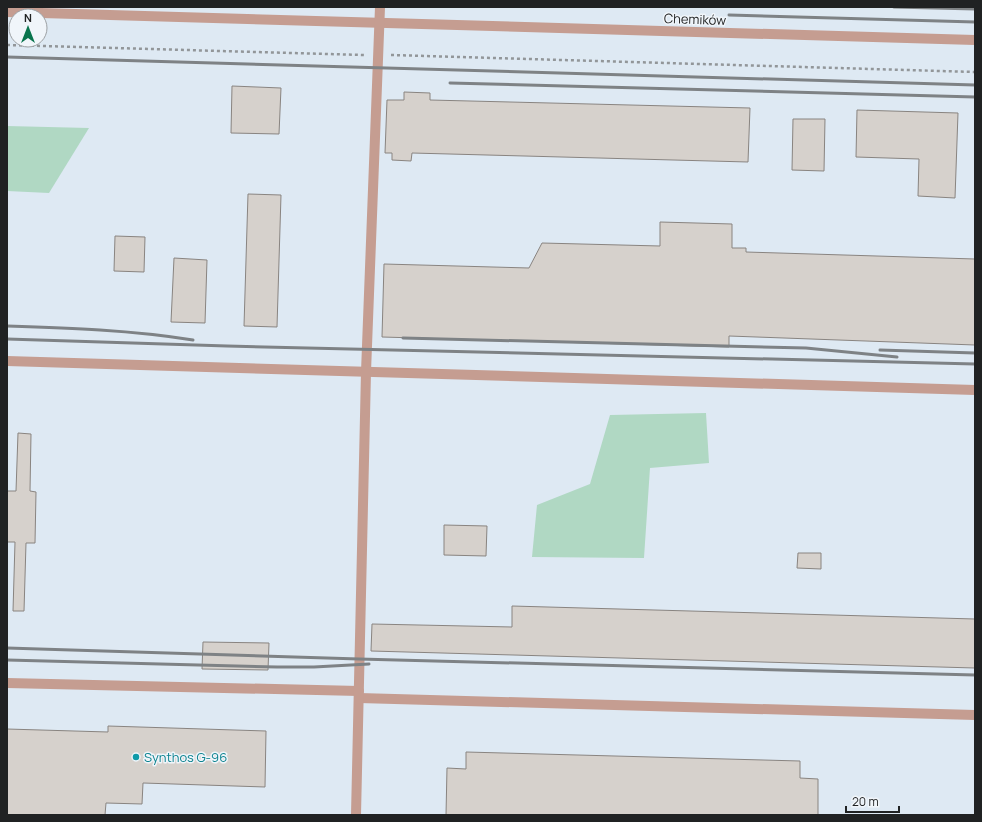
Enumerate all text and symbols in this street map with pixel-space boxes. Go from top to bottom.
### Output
north arrow [8,8,48,48]
street label: Chemików [664,9,726,29]
text: N [24,10,32,25]
place label: Synthos G-96 [144,748,227,766]
marker: Synthos G-96 [131,752,141,762]
scale bar [846,788,899,814]
text: 20 m [852,793,879,810]

